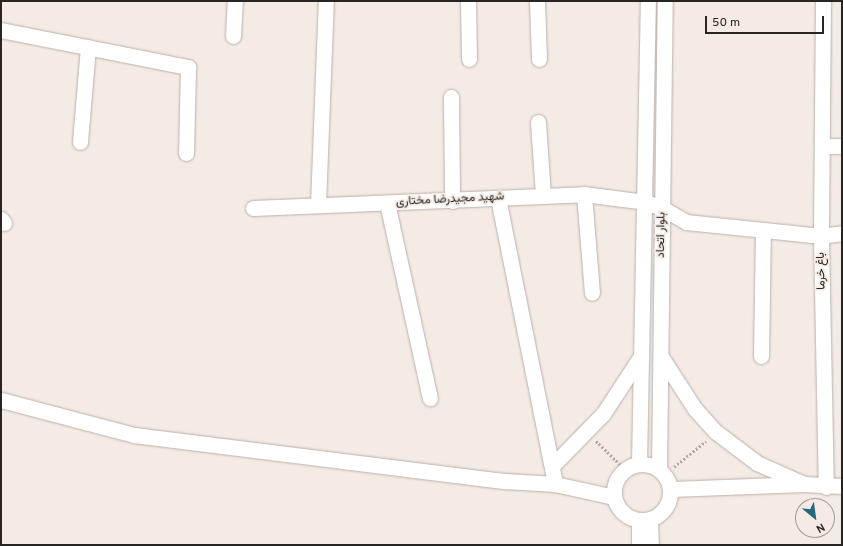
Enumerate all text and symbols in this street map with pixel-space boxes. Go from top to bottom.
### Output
scale bar [707,8,826,34]
text: 50 m [712,15,740,31]
street label: شهید مجیدرضا مختاری [396,190,504,210]
street label: بلوار اتحاد [654,212,670,258]
street label: باغ خرما [814,252,830,290]
north arrow [795,498,835,538]
text: N [813,520,827,536]

